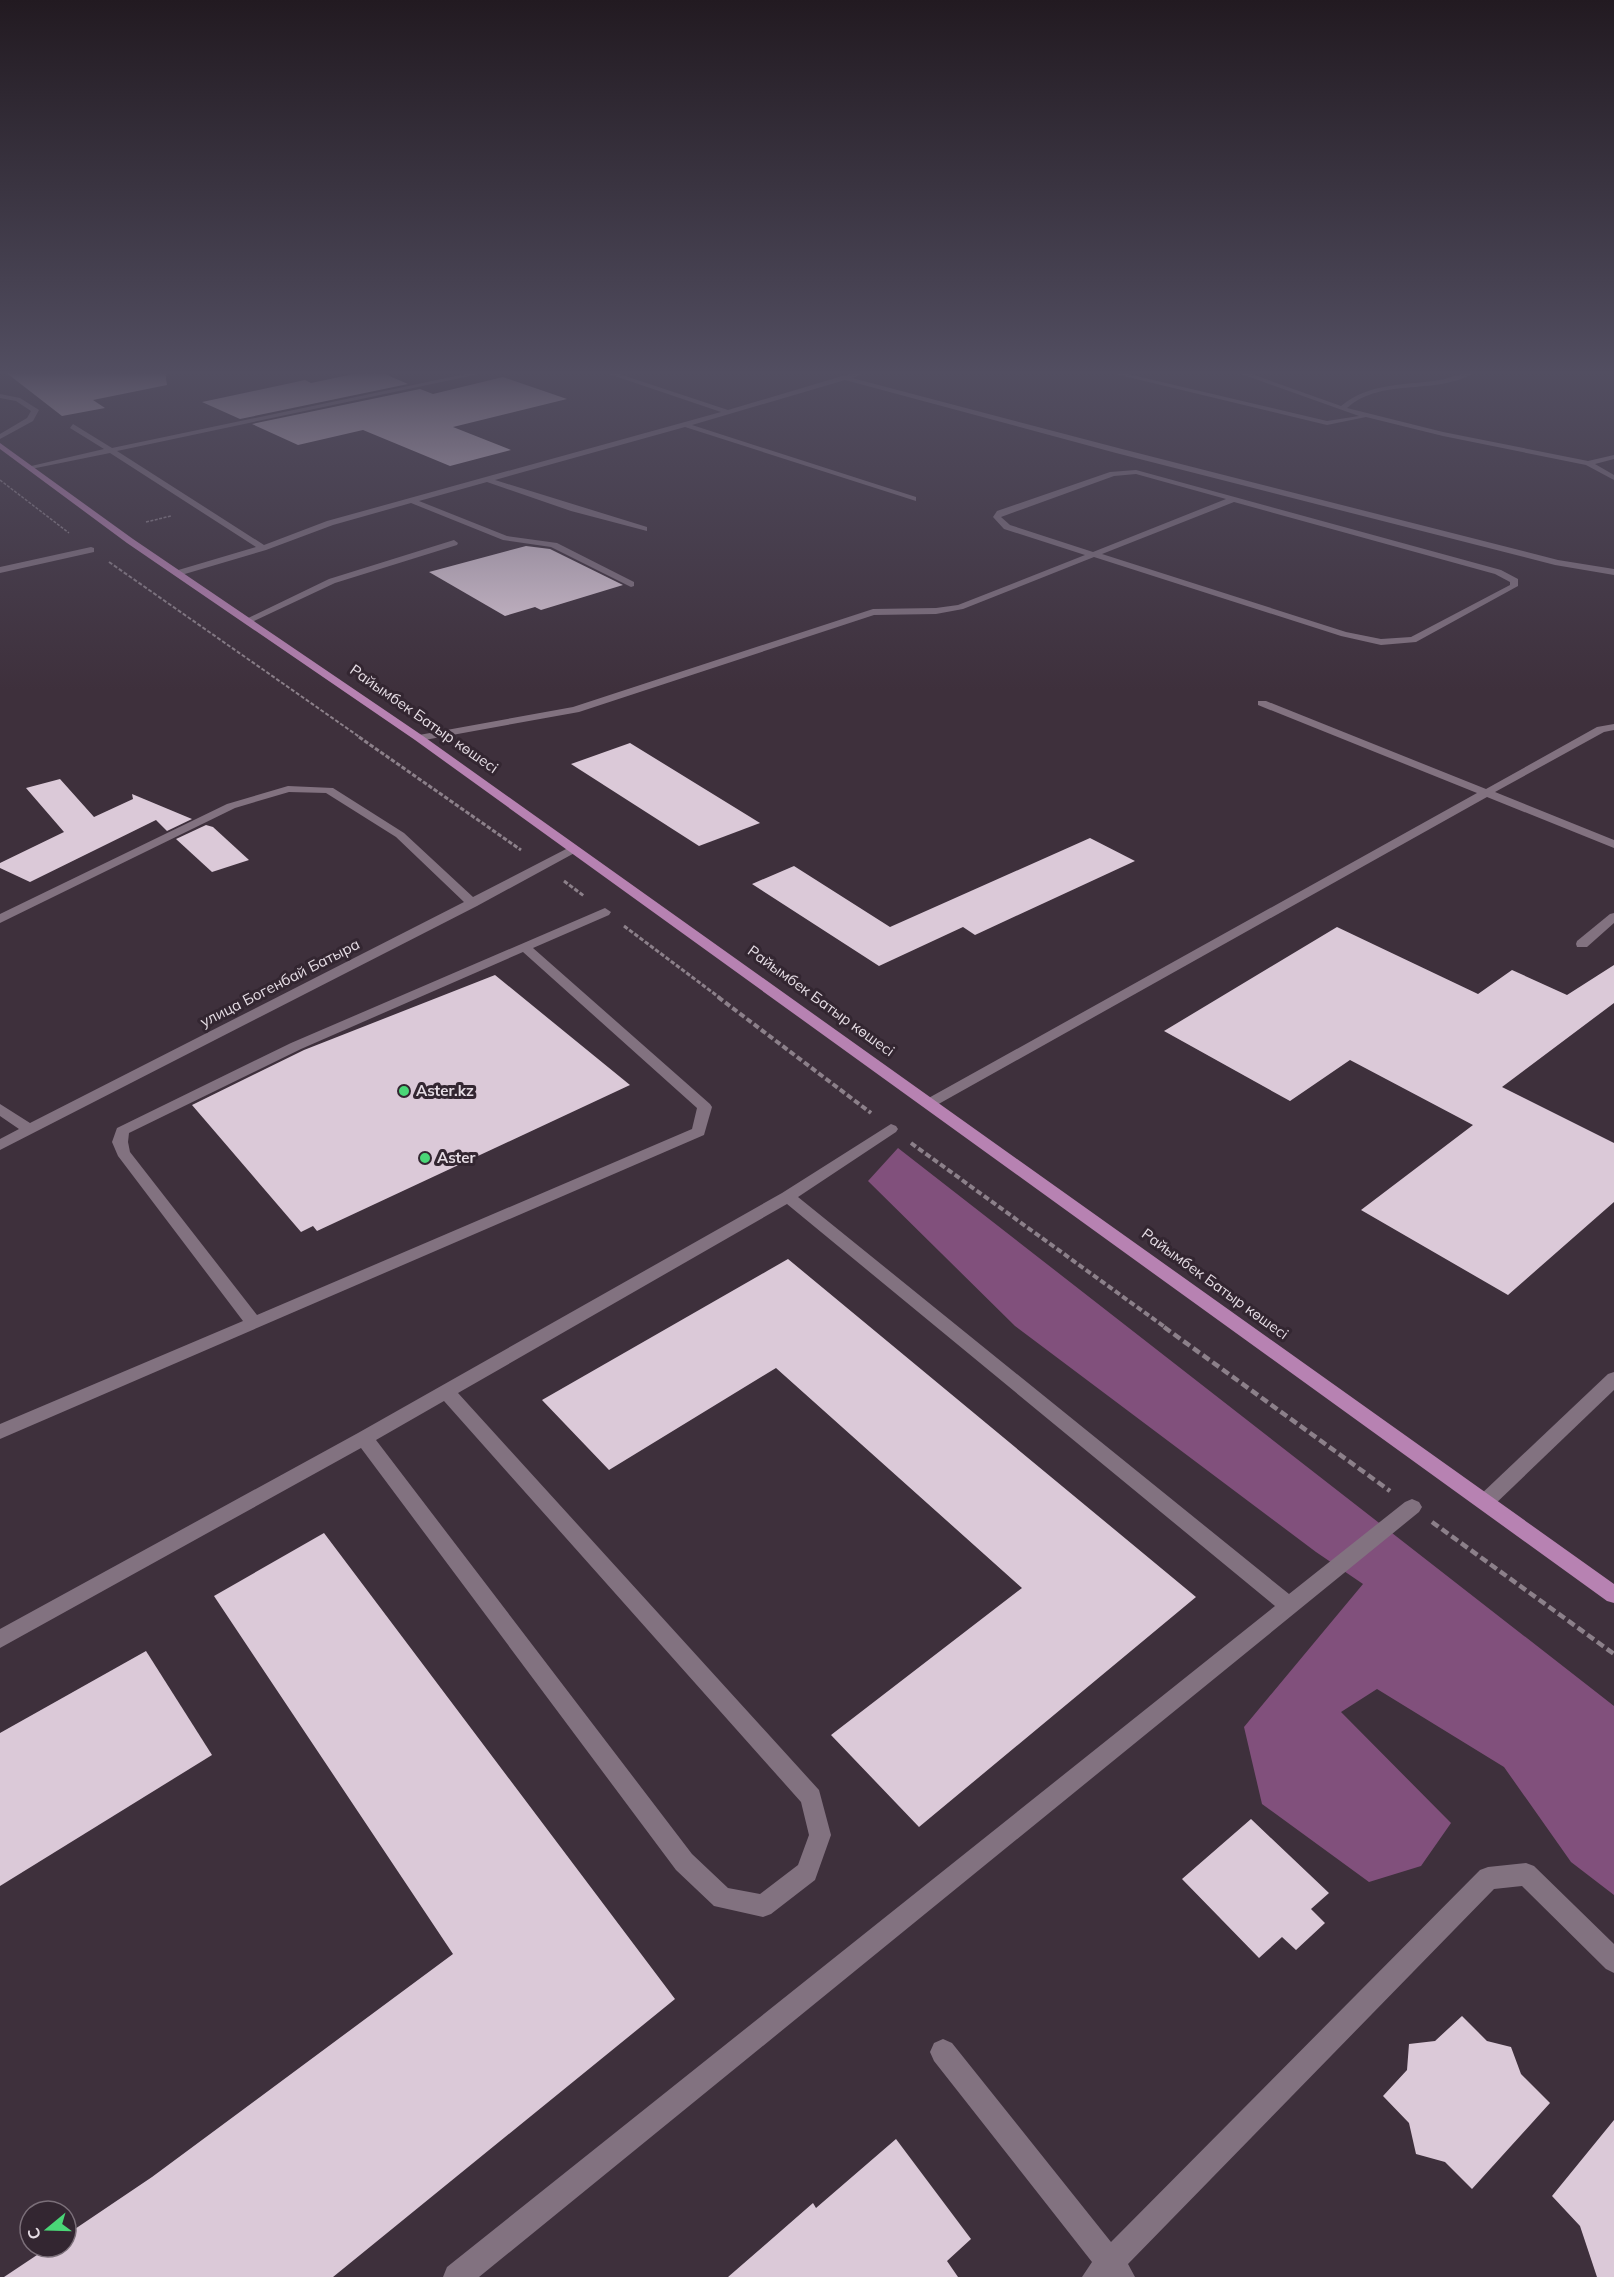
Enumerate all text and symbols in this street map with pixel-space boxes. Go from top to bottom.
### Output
street label: Райымбек Батыр көшесі [346,660,502,777]
street label: улица Богенбай Батыра [197,934,363,1031]
street label: Райымбек Батыр көшесі [744,941,898,1060]
place label: Aster.kz [416,1081,474,1100]
marker: Aster.kz [397,1084,411,1098]
place label: Aster [437,1148,475,1167]
marker: Aster [418,1151,432,1165]
street label: Райымбек Батыр көшесі [1138,1224,1292,1343]
north arrow [18,2199,78,2259]
text: С [23,2225,45,2242]

